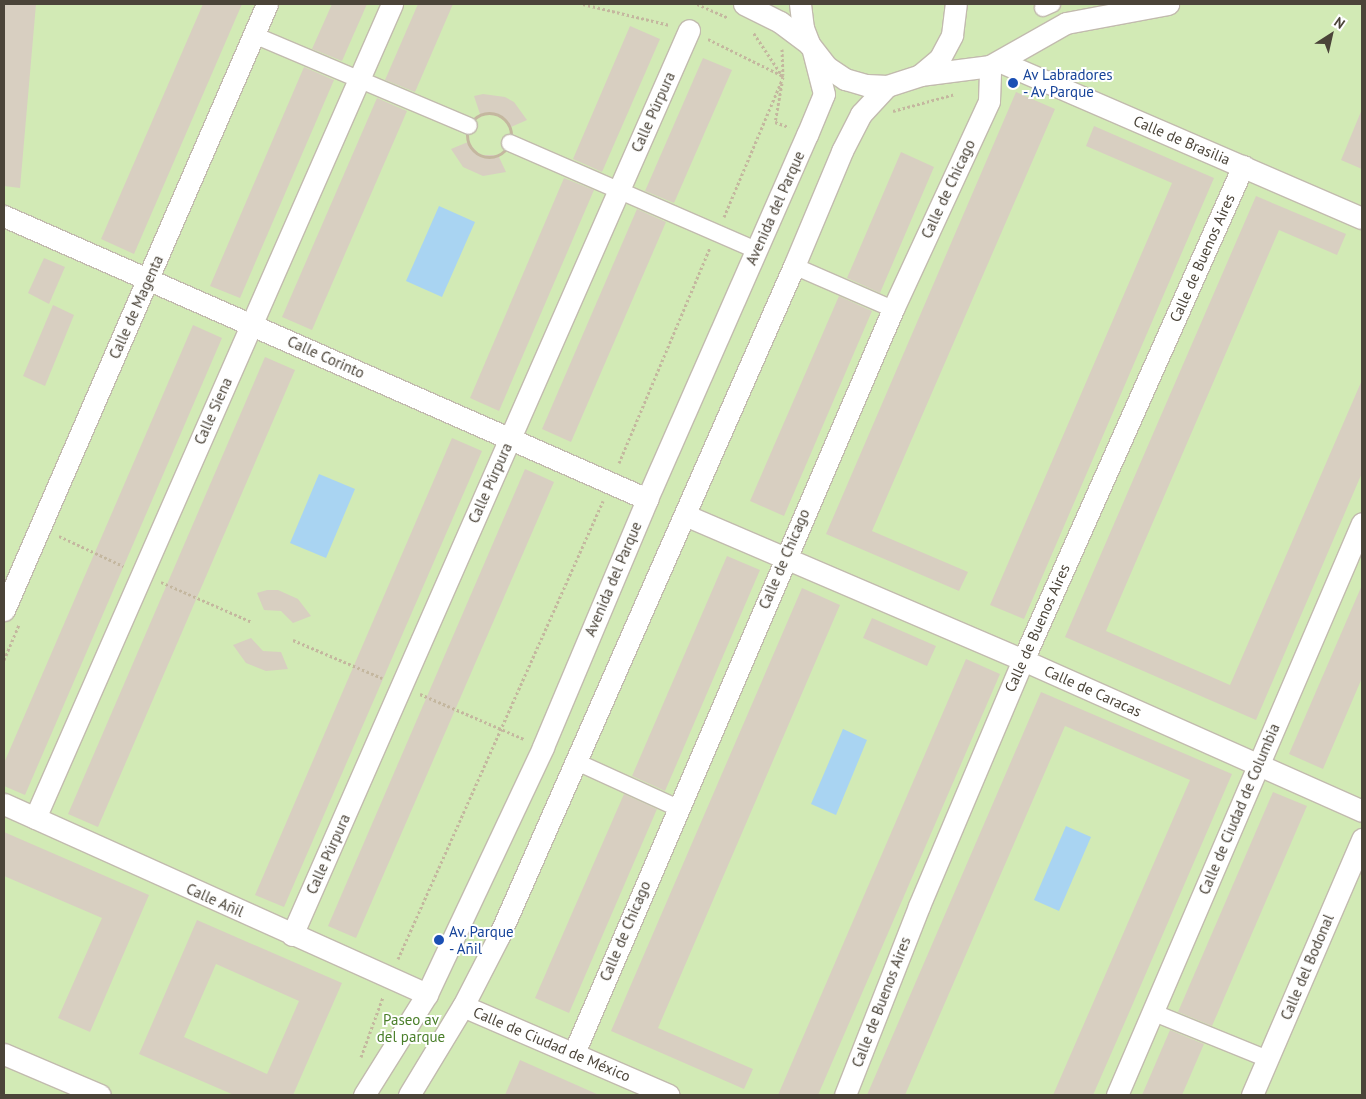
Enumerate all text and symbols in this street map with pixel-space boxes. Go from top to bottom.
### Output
north arrow [1306,10,1356,60]
text: N [1331,13,1349,33]
place label: Av Labradores - Av Parque [1023,65,1113,100]
street label: Calle Púrpura [627,69,679,155]
marker: Av Labradores - Av Parque [1007,77,1019,89]
street label: Calle de Brasilia [1131,112,1233,168]
street label: Calle de Chicago [917,137,979,241]
street label: Avenida del Parque [742,148,808,268]
street label: Calle de Buenos Aires [1166,191,1238,325]
street label: Calle de Magenta [105,252,167,362]
street label: Calle Corinto [285,332,367,382]
street label: Calle Siena [190,375,236,447]
street label: Calle Púrpura [464,440,516,526]
street label: Calle de Chicago [755,506,813,612]
street label: Avenida del Parque [581,519,645,639]
street label: Calle de Buenos Aires [1001,561,1073,695]
street label: Calle de Caracas [1042,661,1144,721]
street label: Calle de Ciudad de Columbia [1195,721,1283,897]
street label: Calle Púrpura [302,811,354,897]
street label: Calle de Chicago [596,878,654,984]
street label: Calle Añil [183,879,247,921]
street label: Calle del Bodonal [1277,911,1337,1023]
place label: Av. Parque - Añil [449,922,515,957]
marker: Av. Parque - Añil [433,934,445,946]
street label: Calle de Buenos Aires [848,934,914,1070]
street label: Calle de Ciudad de México [471,1003,633,1085]
park label: Paseo av del parque [377,1010,445,1045]

